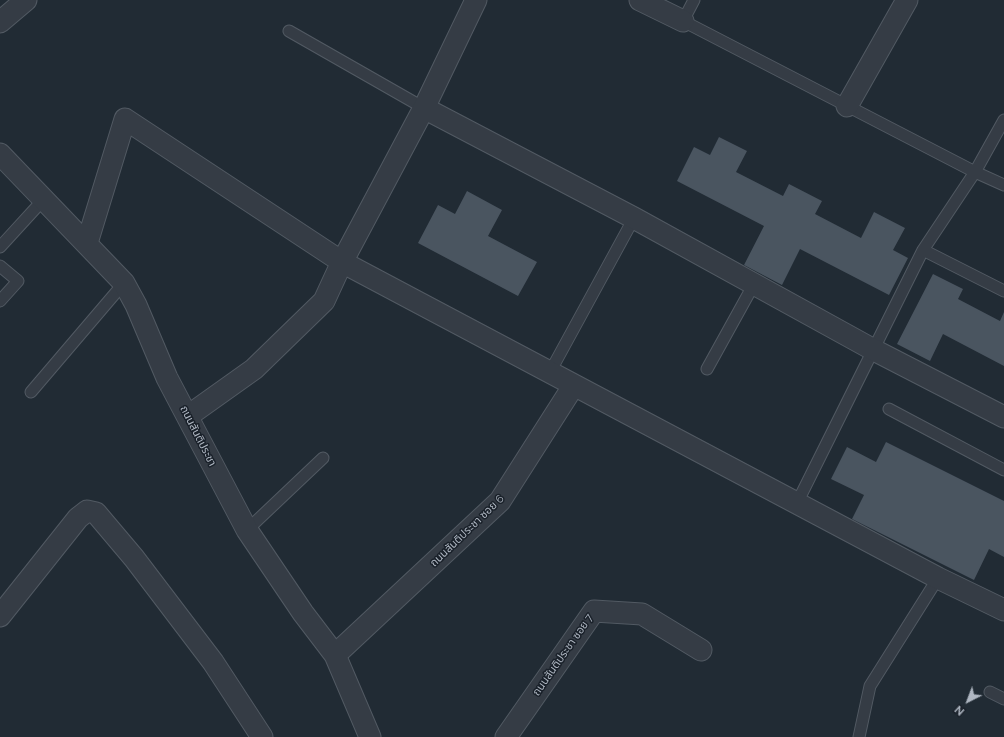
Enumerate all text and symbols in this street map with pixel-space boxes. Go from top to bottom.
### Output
street label: ถนนสันติประชา [177,403,219,469]
street label: ถนนสันติประชา ซอย 6 [427,492,507,570]
street label: ถนนสันติประชา ซอย 7 [530,612,596,698]
north arrow [948,681,988,721]
text: N [952,703,967,718]

